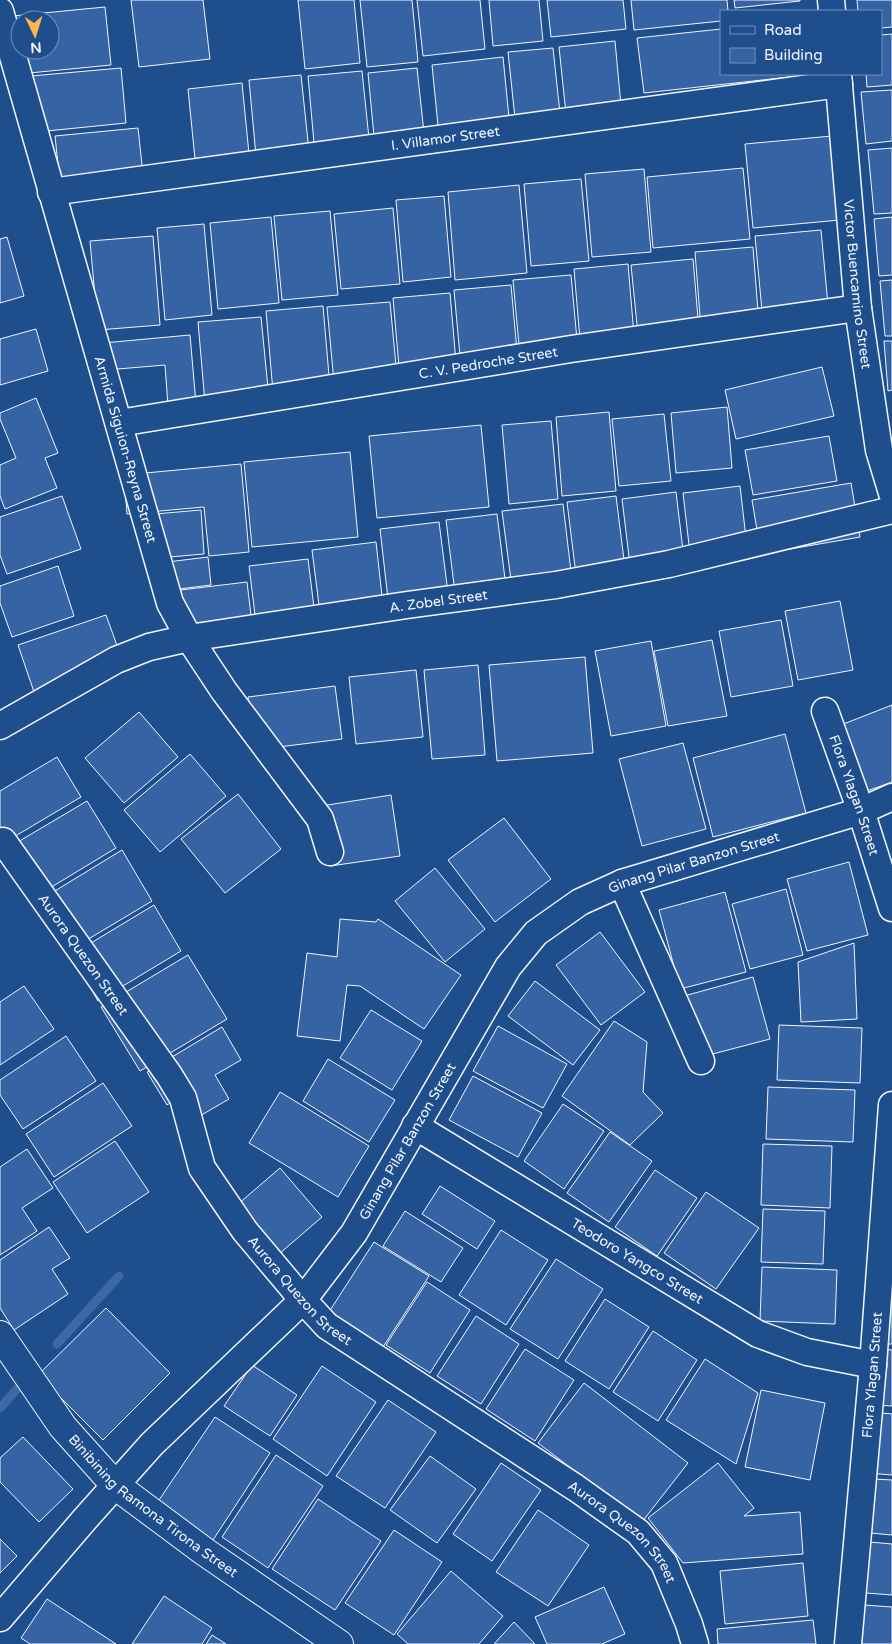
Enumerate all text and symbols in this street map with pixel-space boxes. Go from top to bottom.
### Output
north arrow [10,10,60,60]
legend [720,10,882,75]
text: Road [764,21,802,39]
text: N [30,39,42,56]
text: Building [764,46,823,64]
street label: I. Villamor Street [390,122,502,154]
street label: Victor Buencamino Street [840,199,875,371]
street label: C. V. Pedroche Street [417,343,559,383]
street label: Armida Siguion-Reyna Street [90,354,160,545]
street label: A. Zobel Street [388,586,489,617]
street label: Flora Ylagan Street [825,733,883,858]
street label: Ginang Pilar Banzon Street [605,828,782,897]
street label: Aurora Quezon Street [34,891,132,1019]
street label: Ginang Pilar Banzon Street [355,1059,460,1223]
street label: Teodoro Yangco Street [568,1215,707,1308]
street label: Aurora Quezon Street [244,1233,356,1349]
street label: Flora Ylagan Street [858,1311,886,1439]
street label: Binibining Ramona Tirona Street [65,1431,241,1581]
street label: Aurora Quezon Street [565,1477,679,1586]

